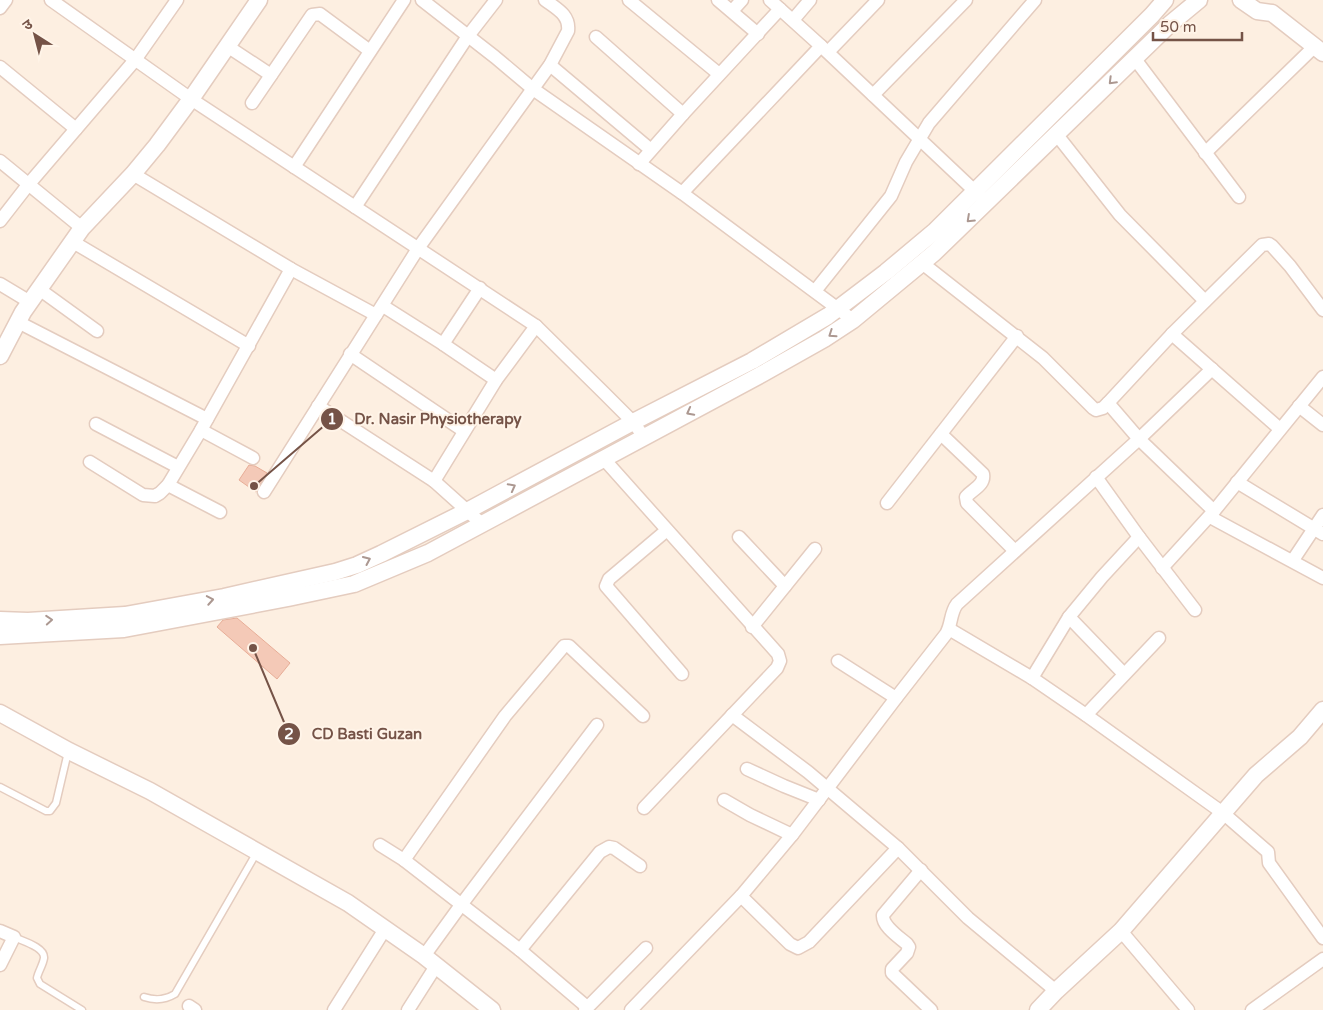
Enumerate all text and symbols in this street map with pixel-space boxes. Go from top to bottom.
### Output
north arrow [10,10,60,60]
scale bar [1153,10,1242,42]
text: उ [19,15,37,34]
text: 50 m [1160,18,1197,36]
one-way arrow [1109,75,1118,84]
one-way arrow [967,213,976,222]
one-way arrow [829,328,838,337]
callout: Dr. Nasir Physiotherapy [320,404,532,434]
one-way arrow [686,406,695,416]
text: 1 [327,410,337,428]
text: Dr. Nasir Physiotherapy [354,410,522,429]
one-way arrow [507,483,516,493]
one-way arrow [362,556,371,567]
one-way arrow [205,595,214,605]
one-way arrow [45,615,53,626]
callout: CD Basti Guzan [276,719,432,749]
text: 2 [284,725,294,743]
text: CD Basti Guzan [312,725,422,743]

